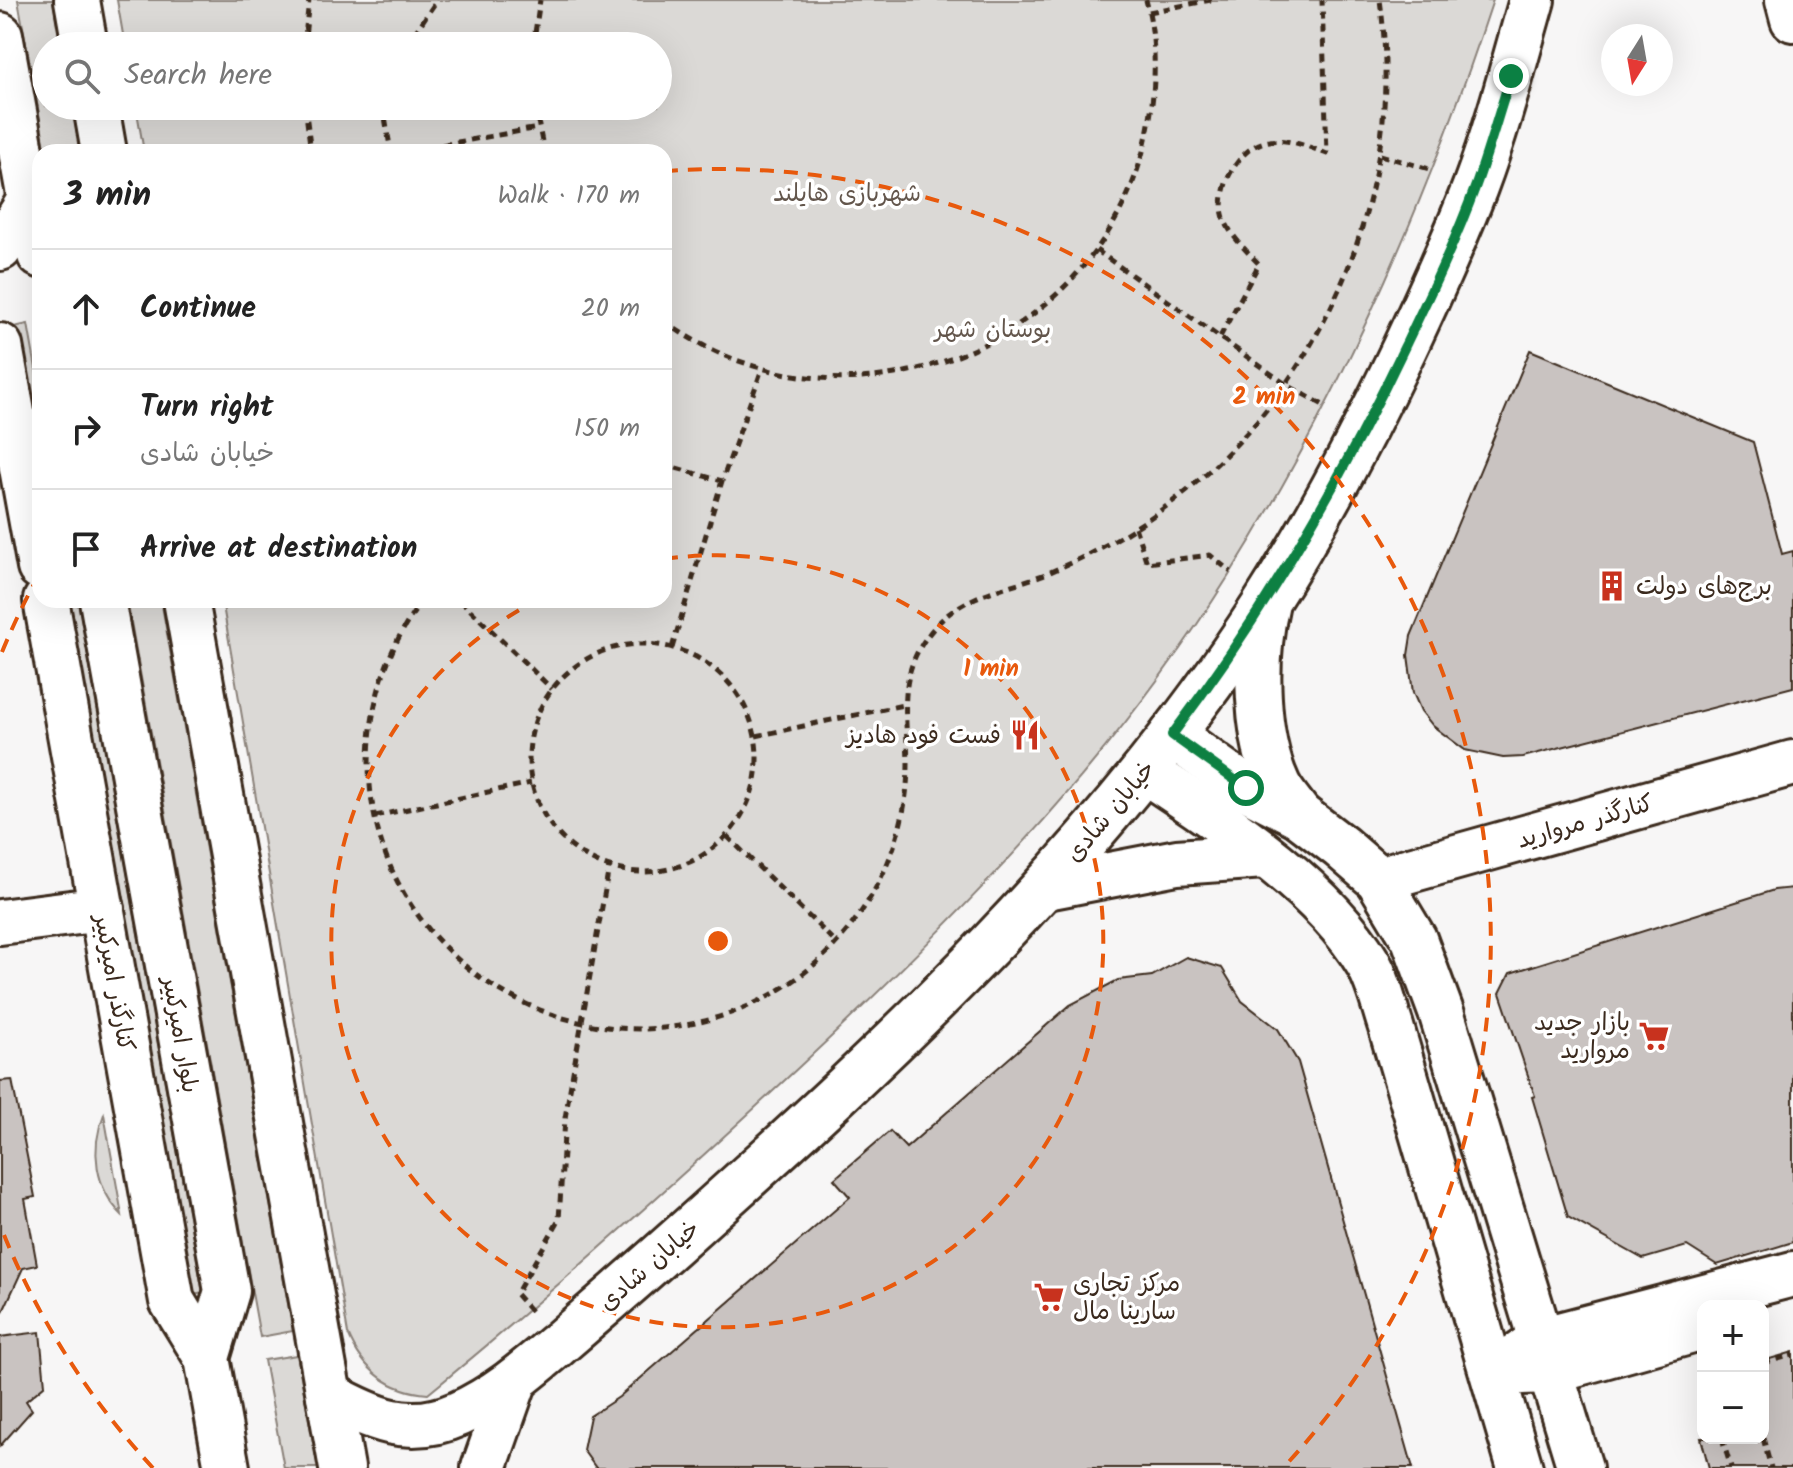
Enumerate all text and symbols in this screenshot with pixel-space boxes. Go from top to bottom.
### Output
north arrow [1601,24,1673,96]
search box [32,32,672,120]
text: Search here [124,52,272,100]
icon: search [60,54,104,98]
route end [1493,58,1529,94]
text: 3 min [64,169,151,223]
text: Walk · 170 m [498,175,640,217]
park label: شهربازی هایلند [773,175,921,214]
text: Continue [140,285,256,333]
icon: ahead [64,287,108,331]
text: 20 m [581,288,640,330]
park label: بوستان شهر [933,311,1051,350]
text: 2 min [1233,378,1295,417]
text: Turn right [140,384,273,432]
icon: right [64,407,108,451]
text: 150 m [574,408,640,450]
text: خیابان شادی [140,433,274,475]
text: Arrive at destination [140,525,417,573]
icon: arrive [64,527,108,571]
place label: برج‌های دولت [1636,568,1772,607]
building icon: برج‌های دولت [1595,569,1629,603]
text: 1 min [963,650,1019,689]
place label: فست فود هادیز [844,717,1001,756]
restaurant icon: فست فود هادیز [1008,718,1042,752]
street label: خیابان شادی [1056,752,1166,872]
route start [1228,770,1264,806]
street label: کنارگذر مروارید [1512,784,1658,861]
street label: کنارگذر امیرکبیر [82,910,145,1055]
centre of rings [704,927,732,955]
street label: بلوار امیرکبیر [150,972,209,1097]
place label: بازار جدید مروارید [1534,1004,1630,1071]
supermarket icon: بازار جدید مروارید [1637,1019,1671,1053]
street label: خیابان شادی [590,1211,710,1321]
place label: مرکز تجاری سارینا مال [1073,1265,1180,1332]
supermarket icon: مرکز تجاری سارینا مال [1032,1280,1066,1314]
map controls [1697,1300,1769,1444]
button: + [1697,1300,1769,1372]
button: − [1697,1372,1769,1444]

